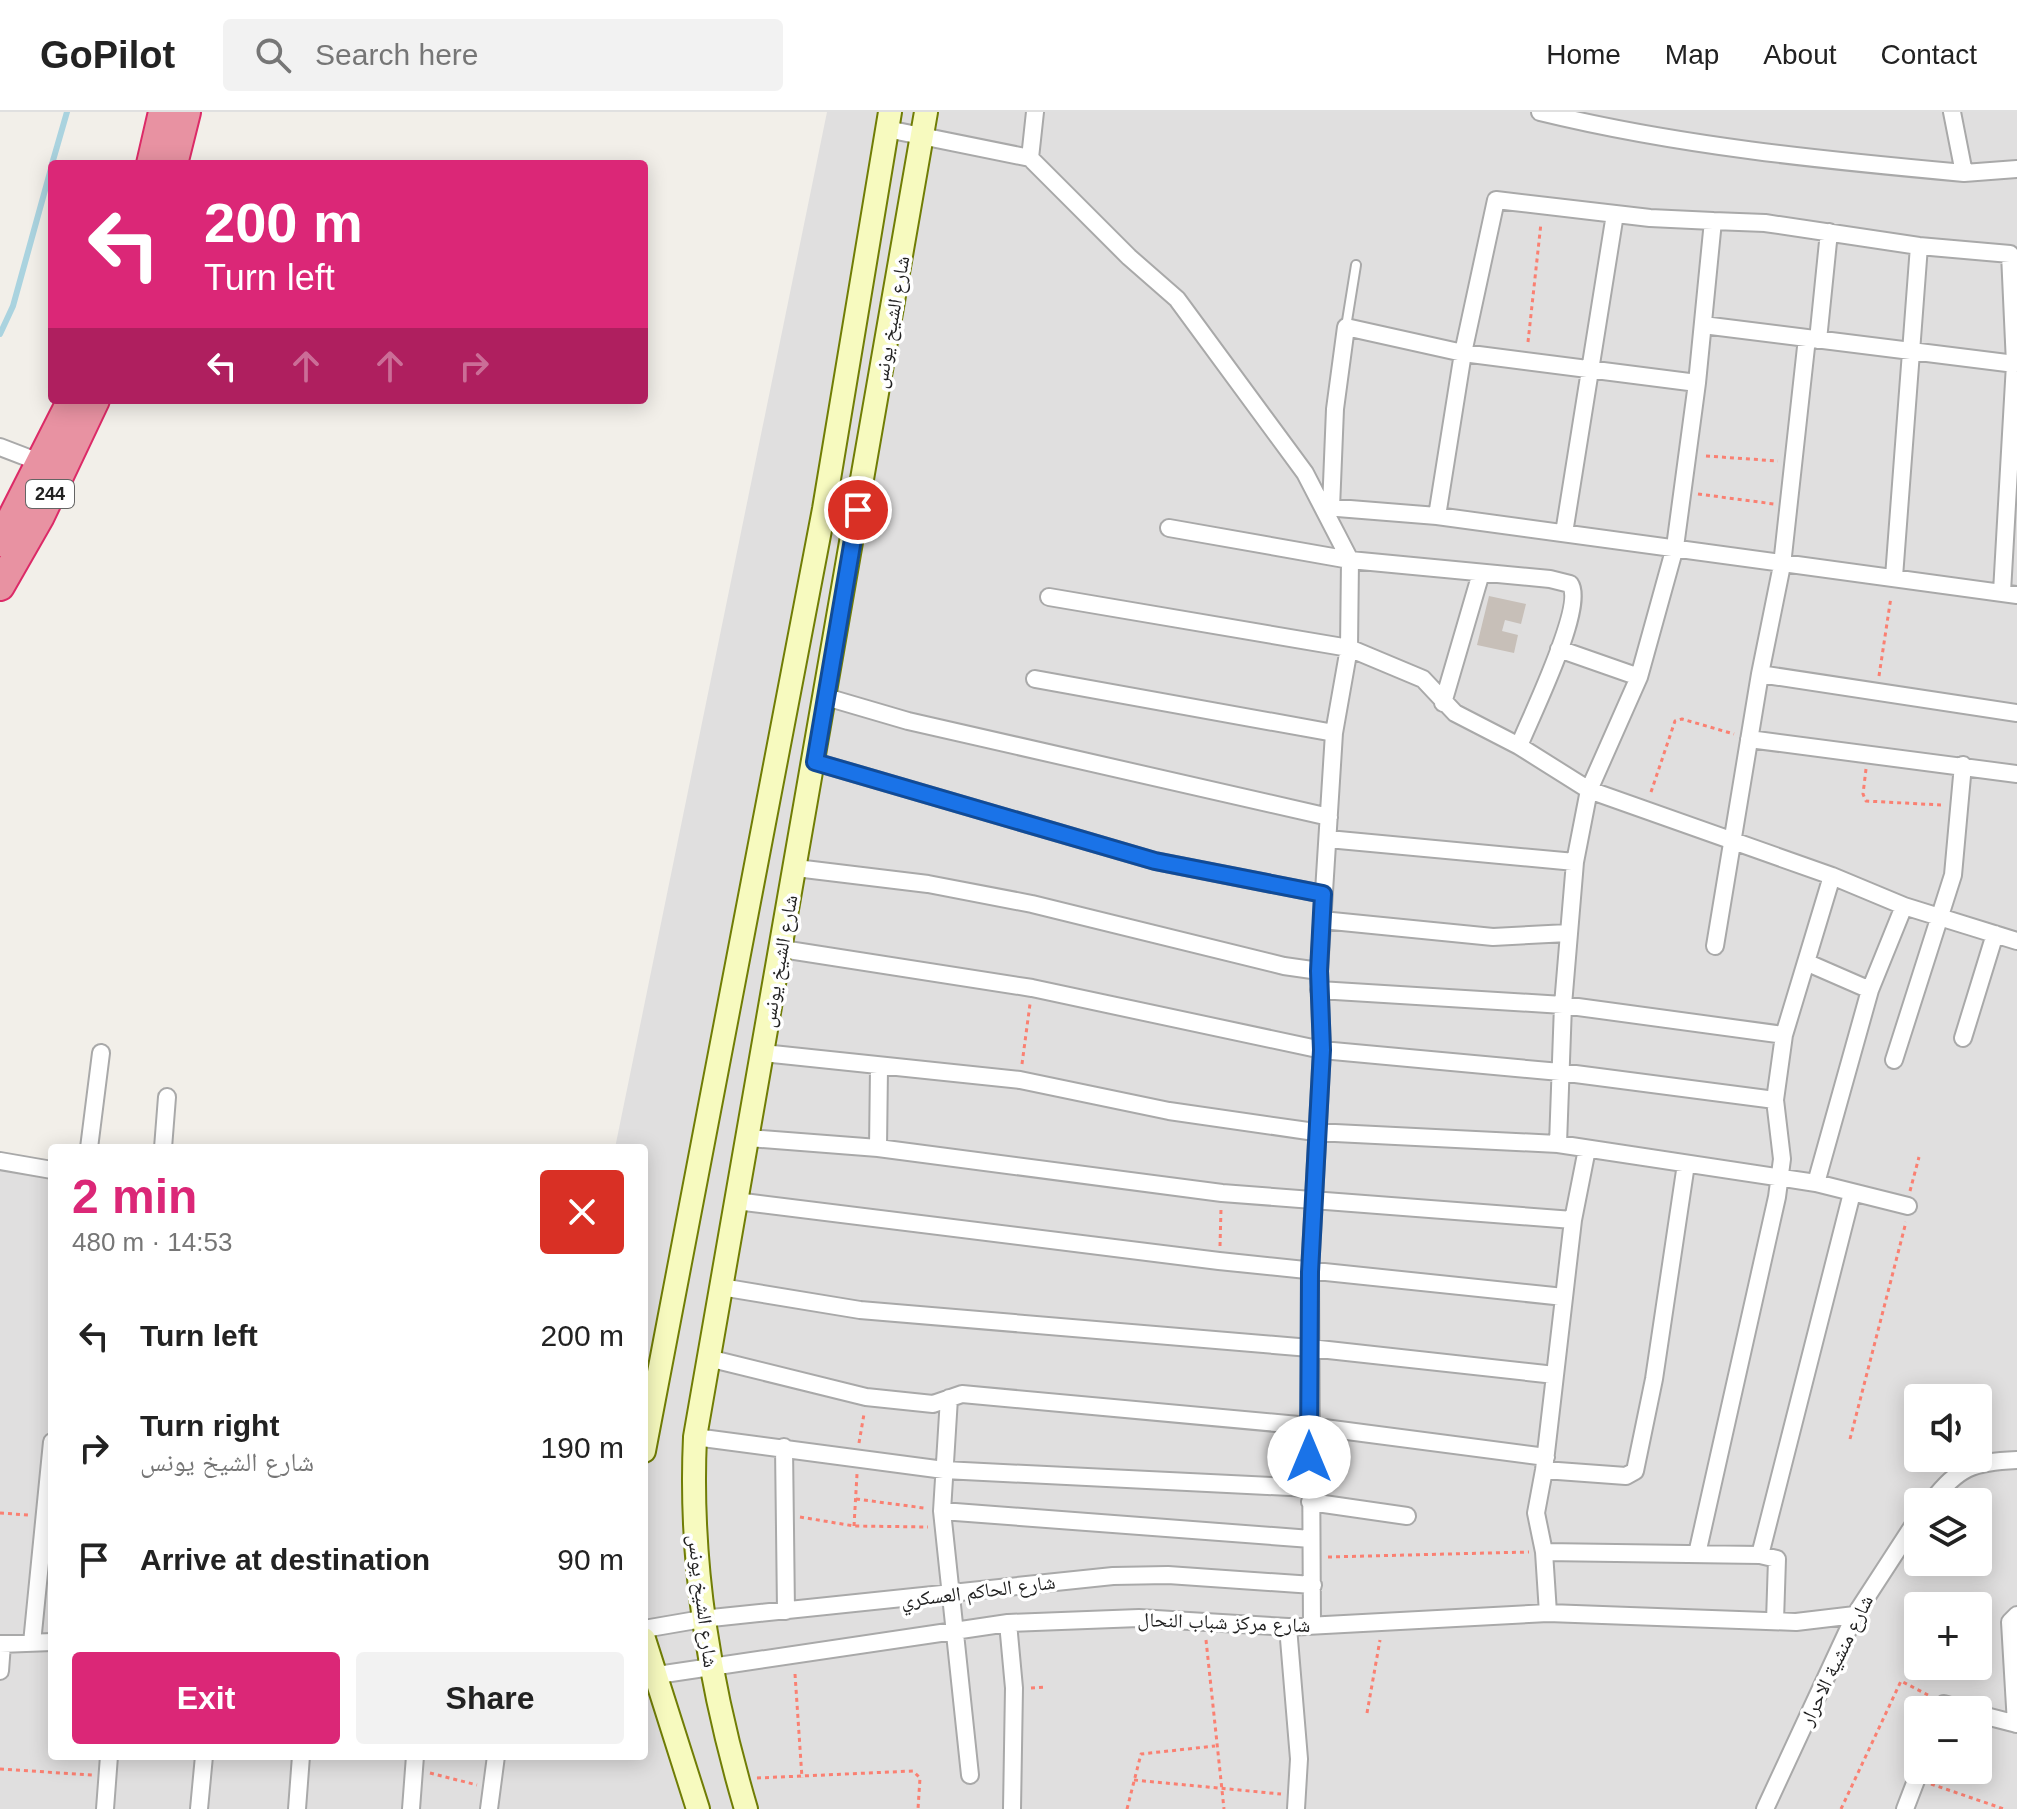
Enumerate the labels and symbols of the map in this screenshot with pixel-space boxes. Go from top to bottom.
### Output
street label: شارع الشيخ يونس [869,254,915,390]
pin [824,476,892,544]
road number: 244 [26,480,74,508]
street label: شارع الشيخ يونس [757,893,803,1029]
position arrow [1267,1415,1351,1499]
street label: شارع الشيخ يونس [682,1533,722,1669]
street label: شارع الحاكم العسكري [899,1571,1057,1616]
street label: شارع منشية الاحرار [1795,1591,1879,1730]
street label: شارع مركز شباب النحال [1137,1608,1311,1638]

